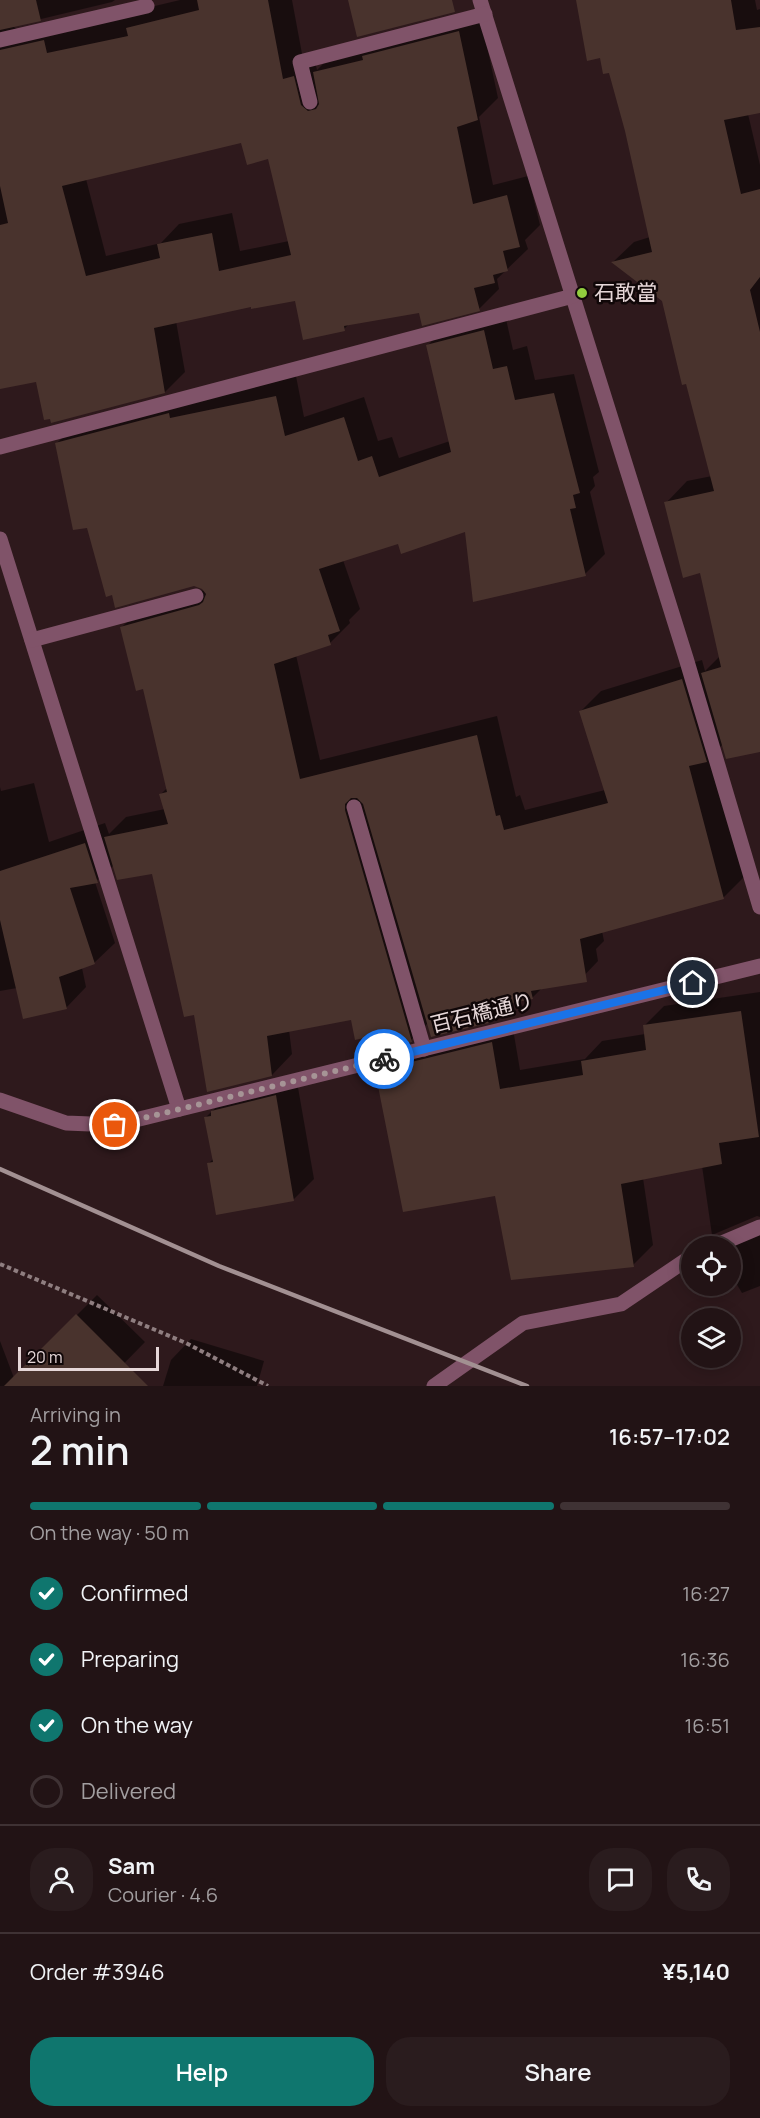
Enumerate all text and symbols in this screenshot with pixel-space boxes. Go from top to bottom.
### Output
place label: 石敢當 [594,278,657,306]
marker: 石敢當 [575,286,589,300]
pin [667,957,718,1008]
icon: home [676,966,709,999]
street label: 百石橋通り [427,986,536,1038]
courier [354,1029,414,1089]
icon: bike [368,1043,401,1076]
pin [89,1099,140,1150]
icon: bag [98,1108,131,1141]
map controls [681,1236,741,1368]
button: locate [681,1236,741,1296]
button: layers [681,1308,741,1368]
scale bar [18,1344,159,1372]
text: 20 m [27,1346,63,1368]
text: Arriving in [30,1401,121,1428]
text: 16:57–17:02 [609,1422,730,1452]
text: 2 min [30,1423,129,1477]
text: On the way · 50 m [30,1519,189,1546]
icon: check [30,1577,63,1610]
text: Confirmed [81,1578,189,1608]
text: 16:27 [682,1580,730,1607]
icon: check [30,1643,63,1676]
text: Preparing [81,1644,179,1674]
text: 16:36 [680,1646,730,1673]
icon: check [30,1709,63,1742]
text: On the way [81,1710,193,1740]
text: 16:51 [684,1712,730,1739]
text: Delivered [81,1776,176,1806]
button: person [30,1848,93,1911]
button: chat [589,1848,652,1911]
button: phone [667,1848,730,1911]
text: Sam [108,1851,155,1881]
text: Courier · 4.6 [108,1881,218,1908]
text: Order #3946 [30,1957,165,1987]
text: ¥5,140 [662,1957,730,1987]
button: Help [30,2037,374,2106]
button: Share [386,2037,730,2106]

